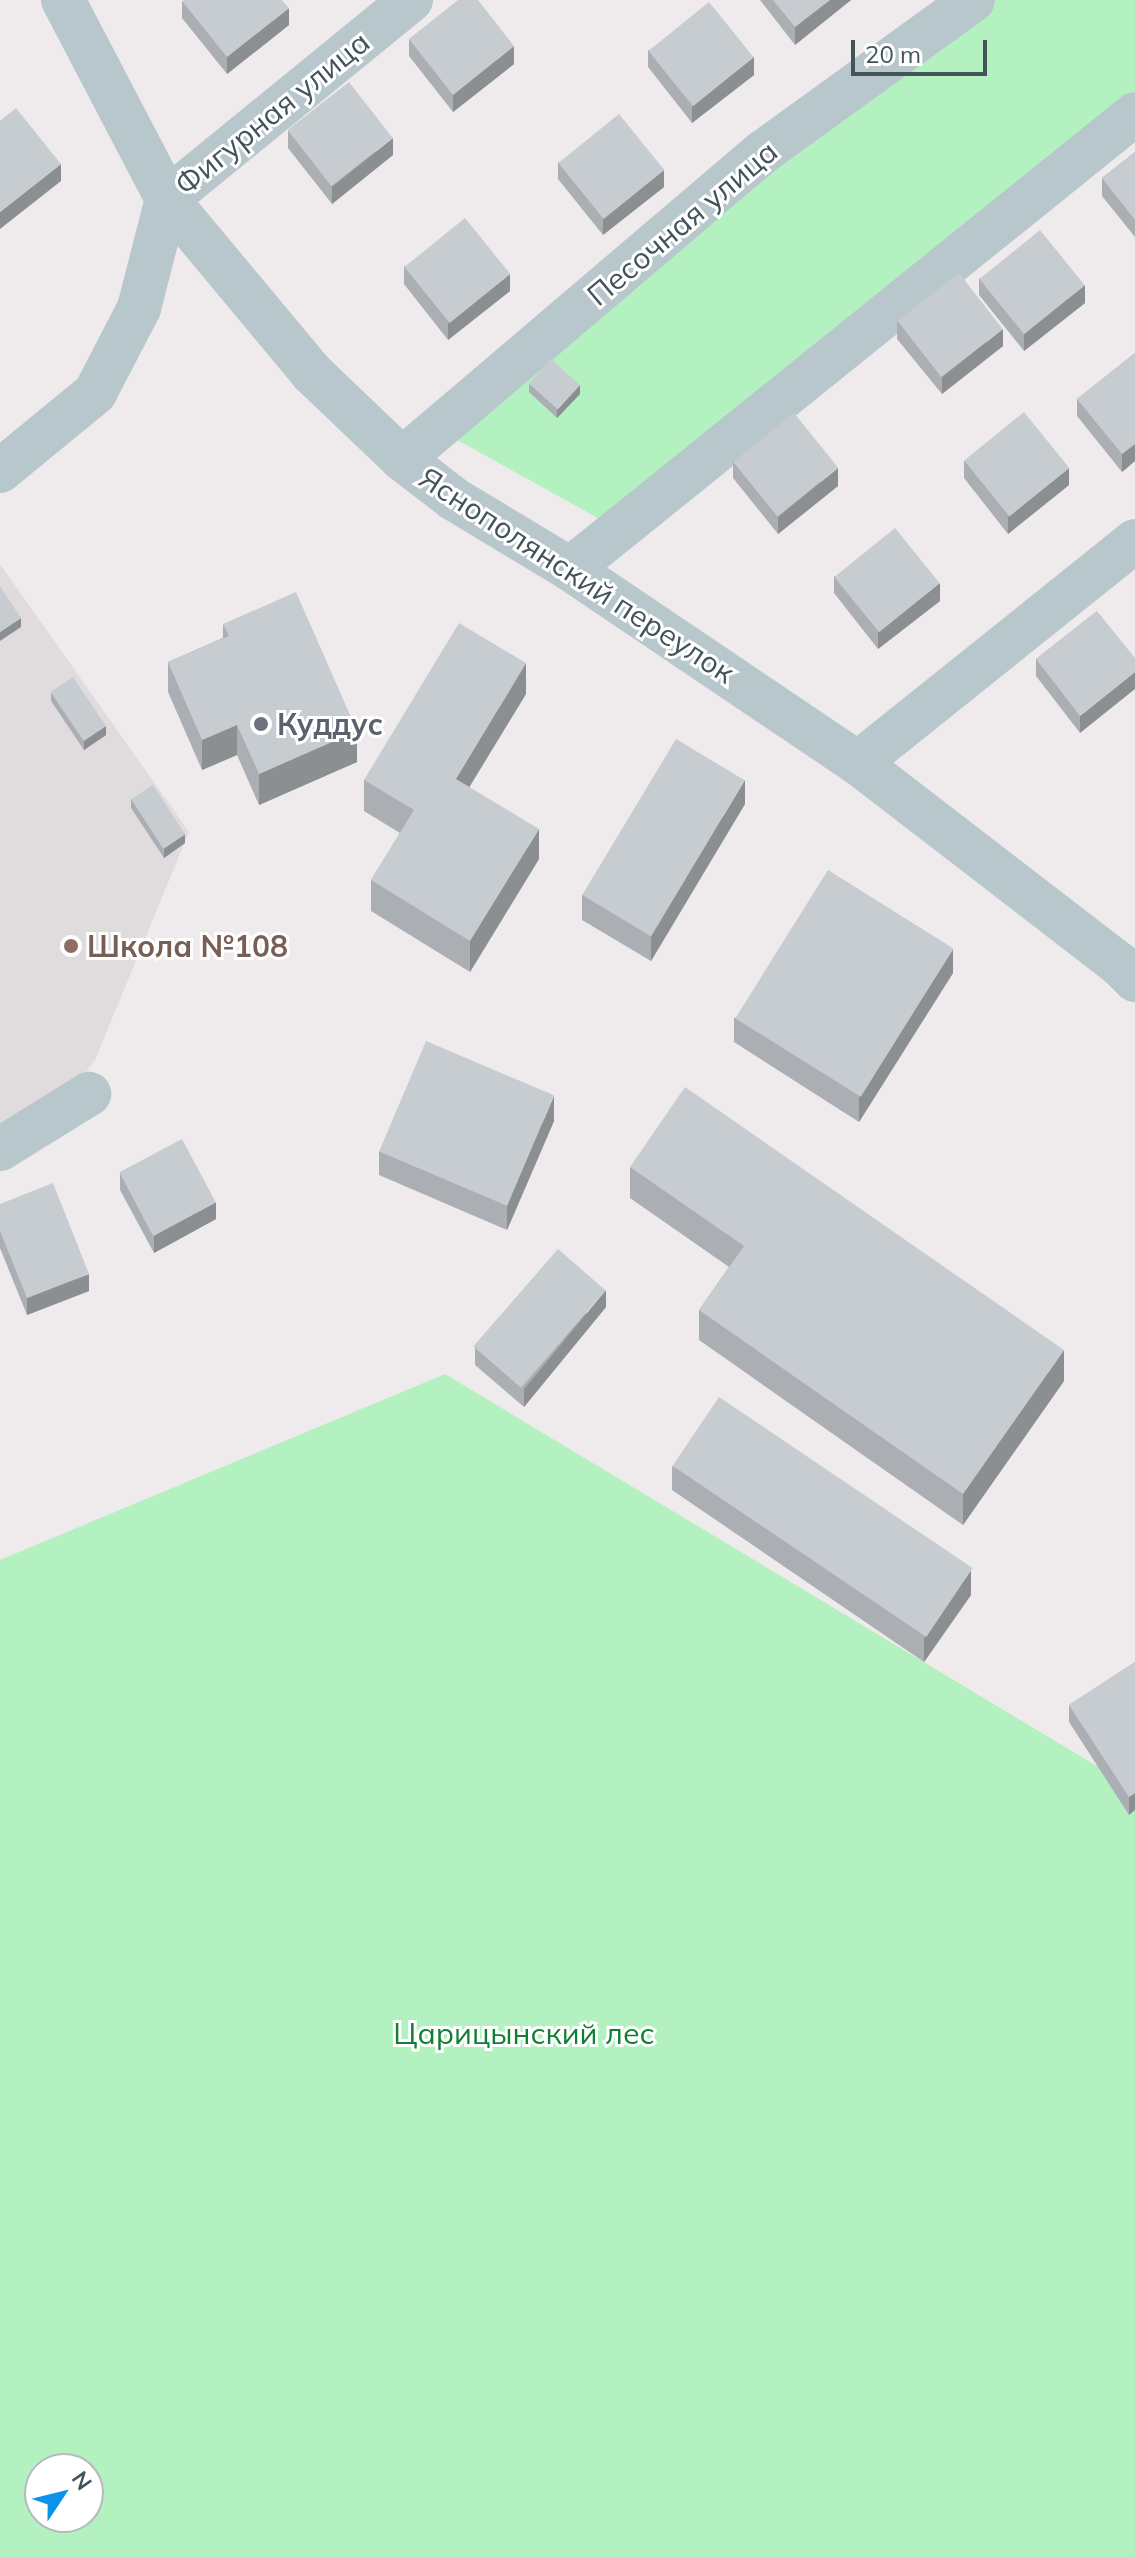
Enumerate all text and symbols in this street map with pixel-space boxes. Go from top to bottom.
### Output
street label: Фигурная улица [168,24,376,202]
scale bar [855,24,991,74]
text: 20 m [865,39,921,69]
street label: Песочная улица [580,133,784,313]
street label: Яснополянский переулок [413,460,741,690]
place label: Куддус [277,706,383,742]
marker: Куддус [252,715,270,733]
place label: Школа №108 [87,928,288,964]
marker: Школа №108 [62,937,80,955]
park label: Царицынский лес [393,2015,655,2051]
north arrow [24,2453,104,2533]
text: N [66,2466,98,2495]

